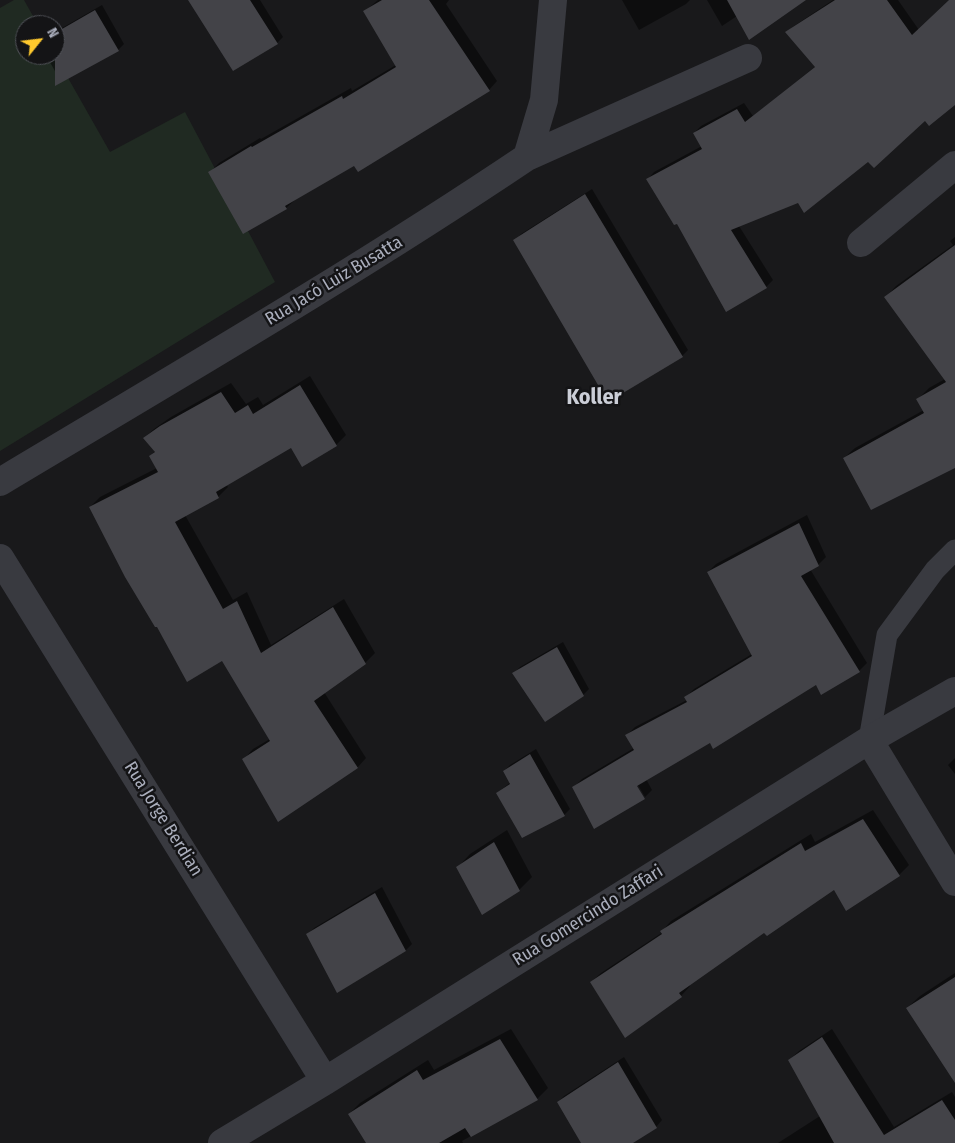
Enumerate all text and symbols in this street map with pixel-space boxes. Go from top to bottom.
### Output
north arrow [15,15,65,65]
text: N [43,25,62,41]
street label: Rua Jacó Luiz Busatta [262,232,406,330]
district label: Koller [566,385,622,411]
street label: Rua Jorge Berdian [119,758,207,880]
street label: Rua Gomercindo Zaffari [509,861,667,971]

